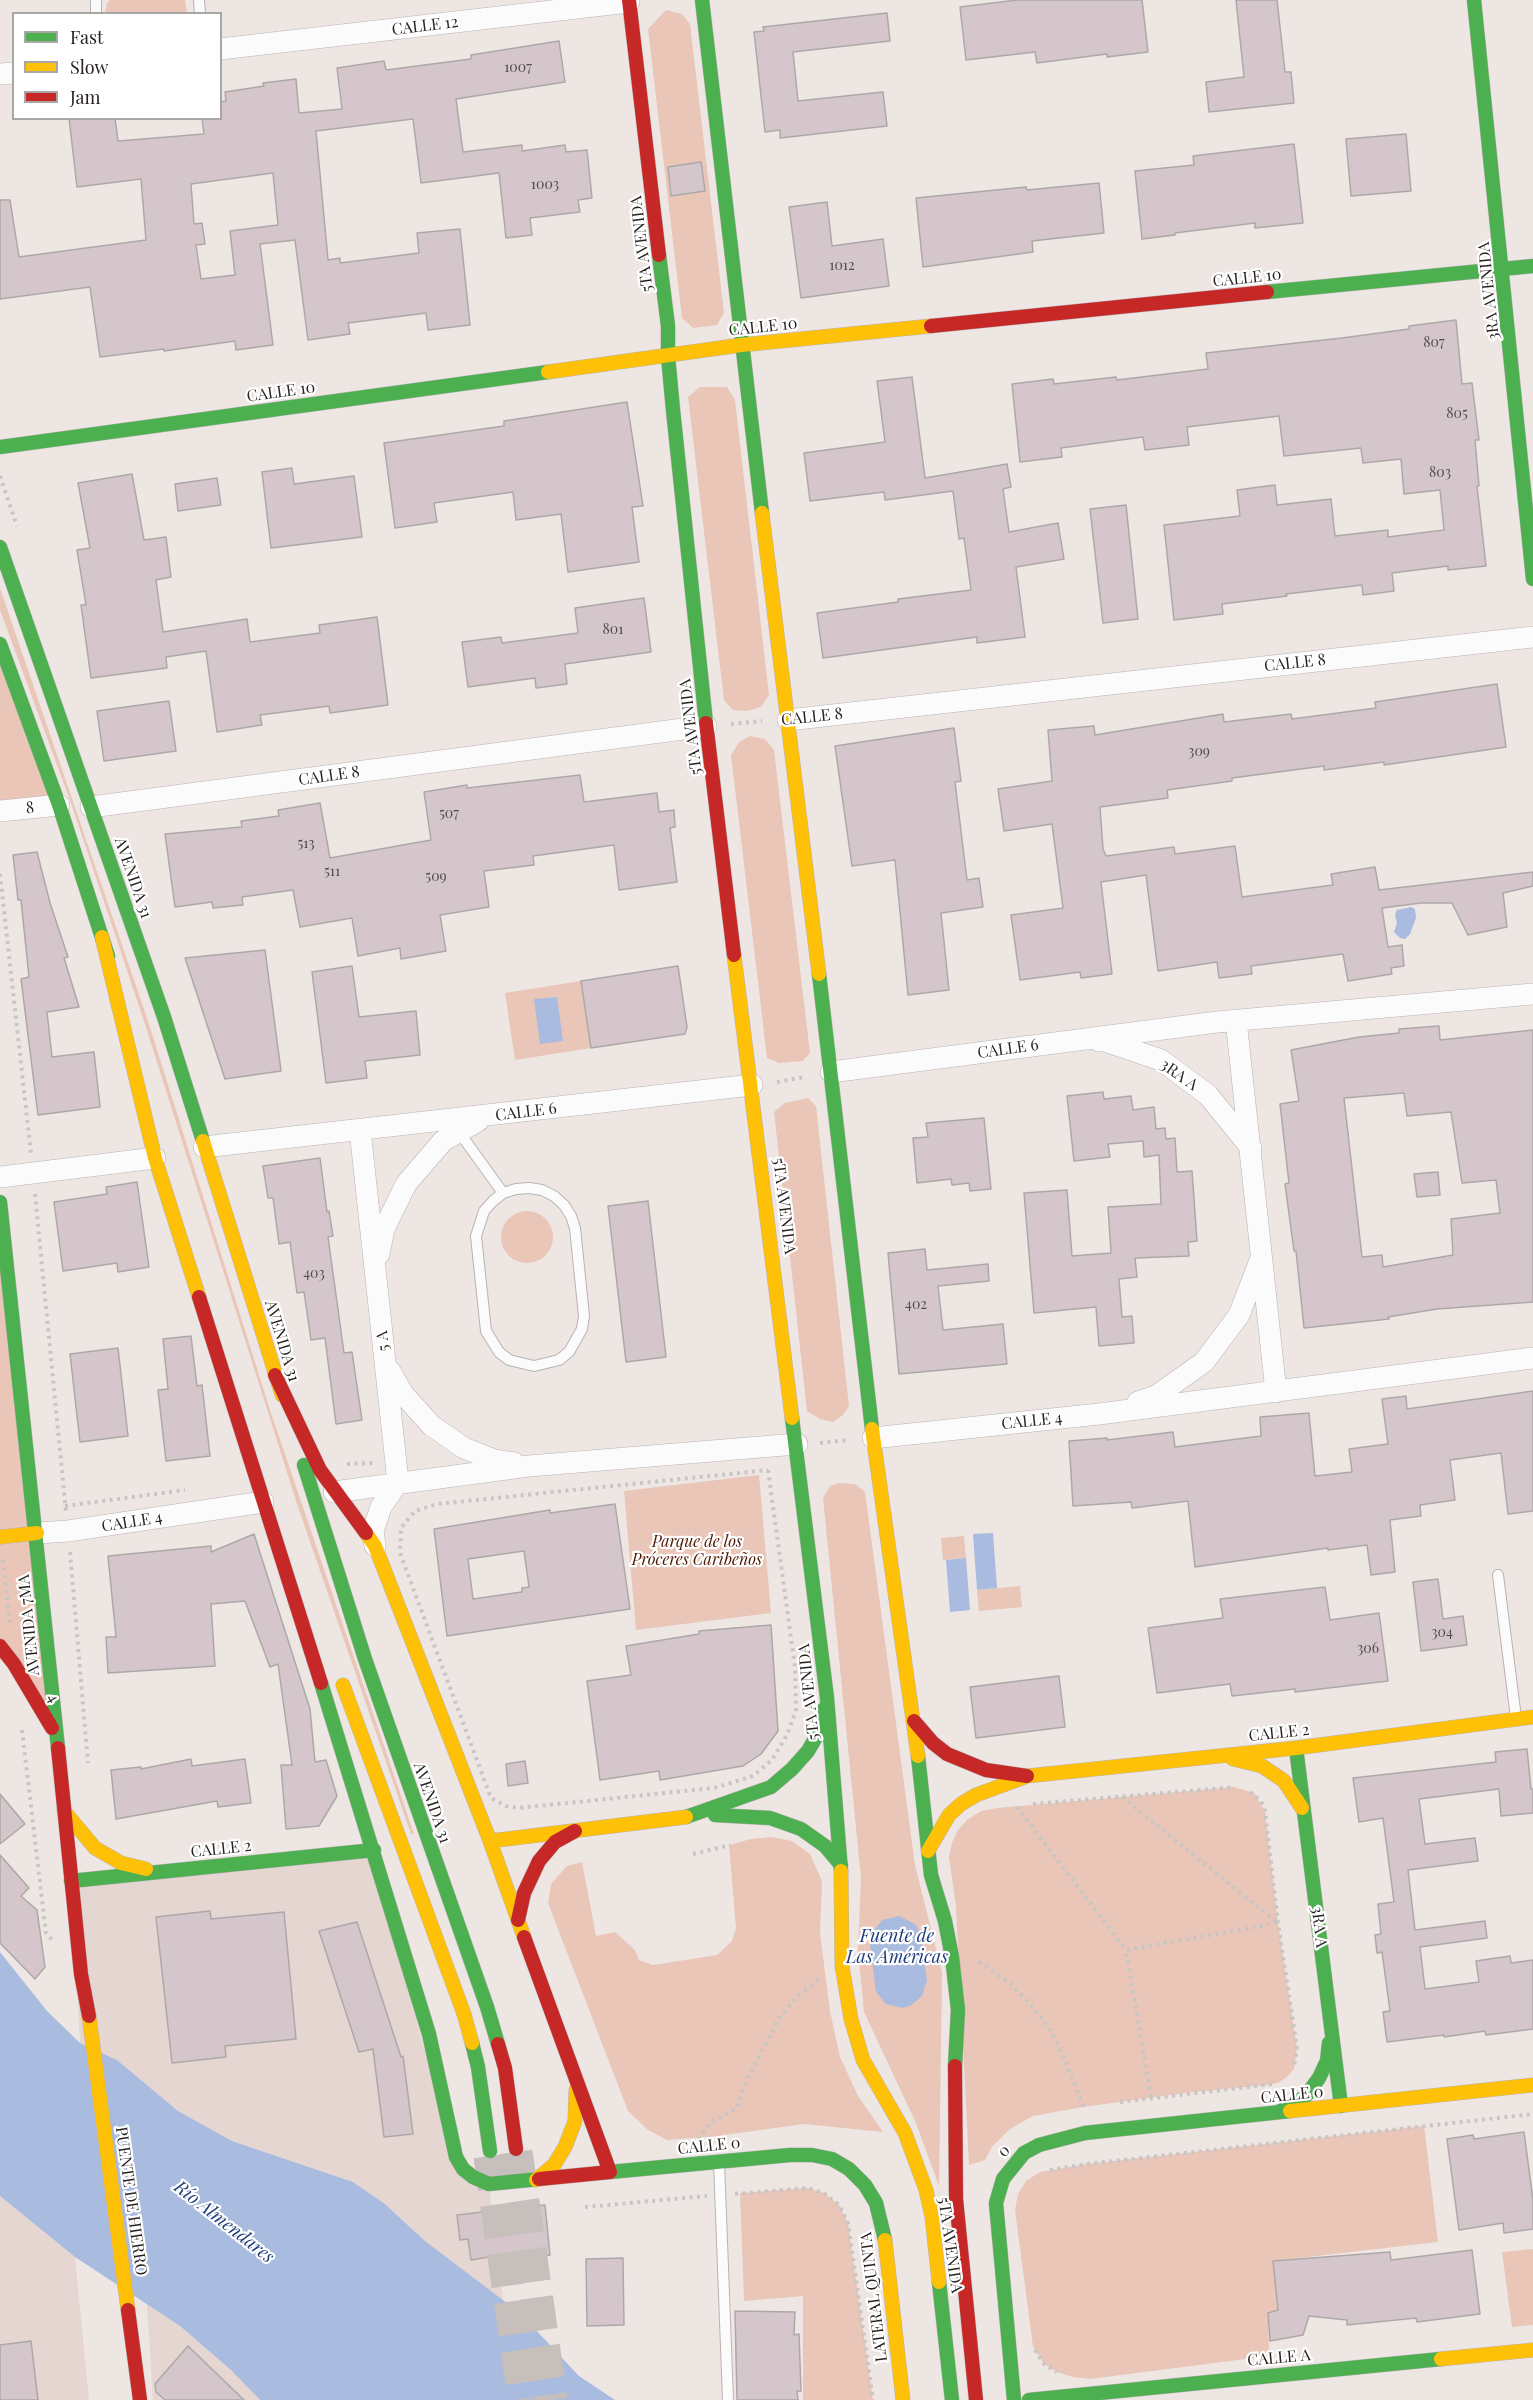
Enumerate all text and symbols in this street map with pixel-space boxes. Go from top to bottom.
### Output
legend [12,12,222,120]
street label: CALLE 12 [391,12,459,40]
text: Fast [70,25,103,49]
text: Slow [70,55,108,79]
house number: 1007 [504,60,532,76]
text: Jam [70,85,100,109]
house number: 1003 [531,177,559,193]
street label: 5TA AVENIDA [627,195,657,293]
street label: 3RA AVENIDA [1474,241,1504,341]
house number: 1012 [829,258,855,274]
street label: CALLE 10 [1212,265,1282,291]
street label: CALLE 10 [728,314,798,340]
house number: 807 [1423,335,1445,351]
street label: CALLE 10 [246,378,316,406]
house number: 805 [1446,406,1468,422]
house number: 803 [1429,465,1451,481]
house number: 801 [603,622,623,638]
street label: CALLE 8 [1263,650,1327,676]
street label: 5TA AVENIDA [676,678,706,776]
street label: CALLE 8 [780,704,844,730]
house number: 309 [1188,744,1210,760]
street label: CALLE 8 [297,762,361,790]
street label: 8 [25,798,35,818]
house number: 507 [439,806,459,822]
street label: AVENIDA 31 [110,835,156,921]
house number: 513 [297,836,315,852]
house number: 511 [324,864,340,880]
house number: 509 [425,869,447,885]
street label: CALLE 6 [976,1035,1040,1063]
street label: 3RA A [1156,1055,1202,1095]
street label: CALLE 6 [494,1099,558,1125]
street label: 5TA AVENIDA [769,1157,799,1255]
house number: 403 [303,1266,325,1282]
house number: 402 [905,1297,927,1313]
street label: AVENIDA 31 [261,1298,303,1384]
street label: 5 A [372,1330,394,1352]
street label: CALLE 4 [1001,1408,1063,1434]
street label: CALLE 4 [100,1508,164,1536]
park label: Parque de los Próceres Caribeños [632,1532,762,1570]
street label: AVENIDA 7MA [14,1573,44,1677]
house number: 304 [1431,1625,1453,1641]
house number: 306 [1357,1641,1379,1657]
street label: 5TA AVENIDA [794,1643,824,1741]
street label: 4 [43,1690,63,1706]
street label: CALLE 2 [1248,1720,1310,1746]
street label: AVENIDA 31 [409,1760,455,1846]
street label: CALLE 2 [190,1836,252,1862]
street label: 3RA A [1307,1905,1331,1949]
water label: Fuente de Las Américas [846,1925,948,1968]
street label: CALLE 0 [1260,2082,1324,2108]
street label: PUENTE DE HIERRO [111,2125,151,2277]
street label: CALLE 0 [677,2133,741,2159]
street label: 0 [994,2141,1014,2161]
water label: Río Almendares [170,2176,278,2268]
street label: 5TA AVENIDA [934,2196,966,2294]
street label: LATERAL QUINTA [857,2231,891,2363]
street label: CALLE A [1247,2346,1311,2370]

